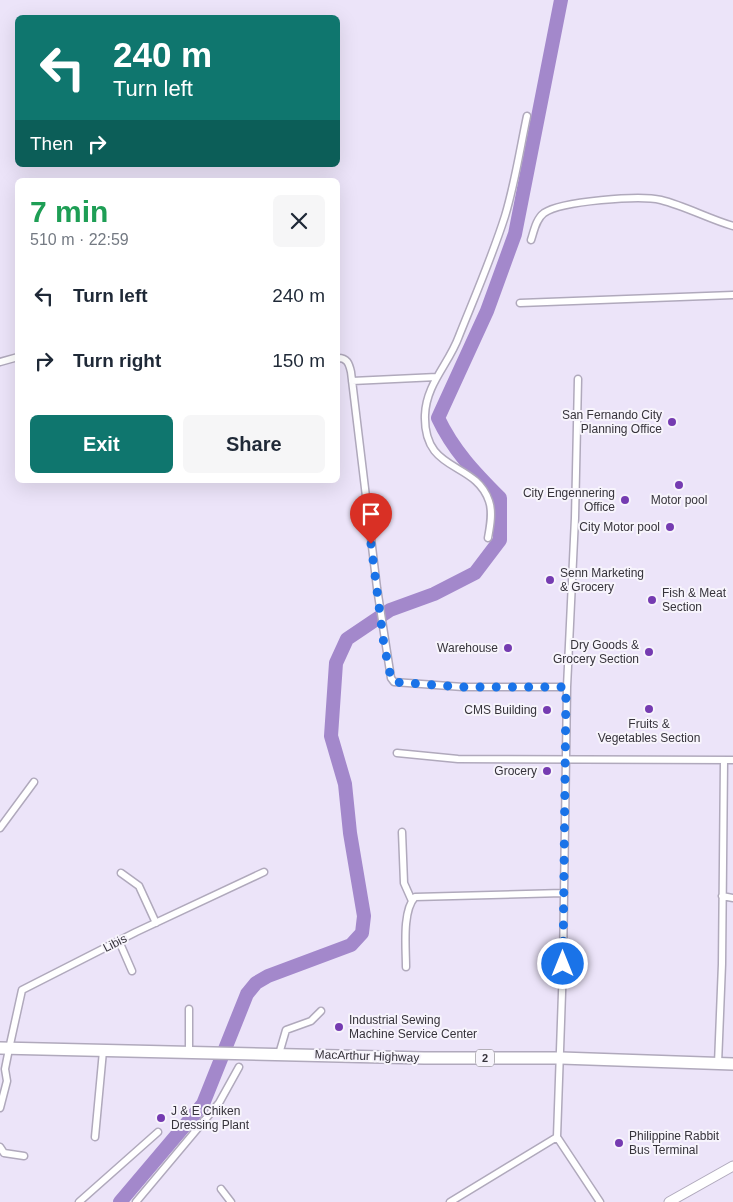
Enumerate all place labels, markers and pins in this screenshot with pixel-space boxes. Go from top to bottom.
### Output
place label: San Fernando City Planning Office [562,408,662,436]
marker: San Fernando City Planning Office [666,416,678,428]
marker: Motor pool [673,479,685,491]
place label: City Engennering Office [523,486,615,514]
pin [350,493,392,544]
place label: Motor pool [651,493,707,507]
marker: City Engennering Office [619,494,631,506]
place label: City Motor pool [579,520,660,534]
marker: City Motor pool [664,521,676,533]
place label: Senn Marketing & Grocery [560,566,644,594]
marker: Senn Marketing & Grocery [544,574,556,586]
place label: Fish & Meat Section [662,586,727,614]
marker: Fish & Meat Section [646,594,658,606]
place label: Dry Goods & Grocery Section [553,638,639,666]
place label: Warehouse [437,641,498,655]
marker: Warehouse [502,642,514,654]
marker: Dry Goods & Grocery Section [643,646,655,658]
place label: CMS Building [464,703,537,717]
marker: Fruits & Vegetables Section [643,703,655,715]
marker: CMS Building [541,704,553,716]
place label: Fruits & Vegetables Section [598,717,700,745]
place label: Grocery [494,764,537,778]
marker: Grocery [541,765,553,777]
place label: Industrial Sewing Machine Service Center [349,1013,477,1041]
marker: Industrial Sewing Machine Service Center [333,1021,345,1033]
place label: J & E Chiken Dressing Plant [171,1104,250,1132]
marker: J & E Chiken Dressing Plant [155,1112,167,1124]
place label: Philippine Rabbit Bus Terminal [629,1129,720,1157]
marker: Philippine Rabbit Bus Terminal [613,1137,625,1149]

